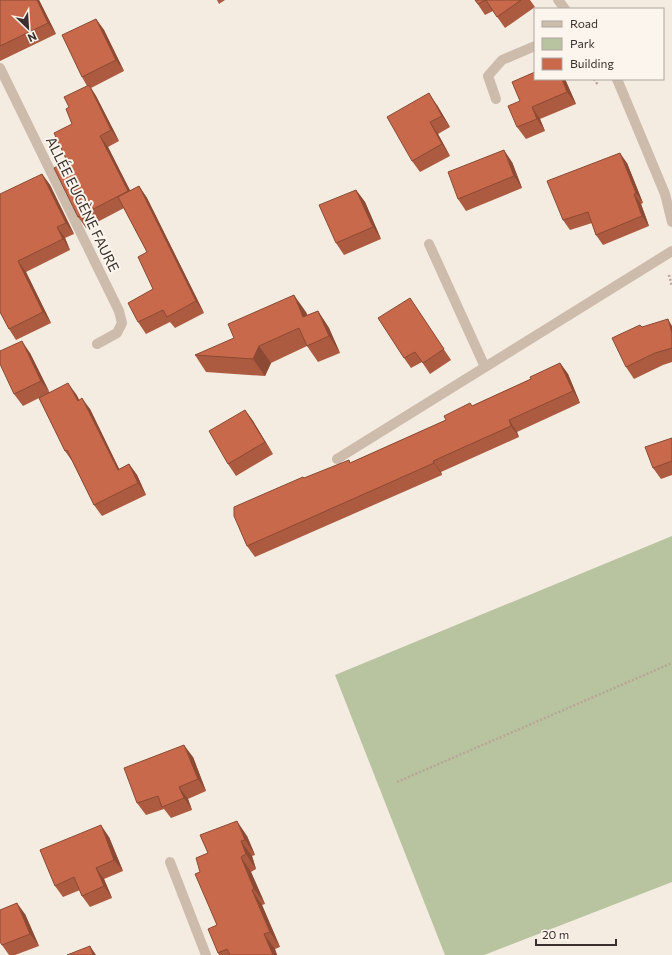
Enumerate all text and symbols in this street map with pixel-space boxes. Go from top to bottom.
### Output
north arrow [8,8,48,48]
legend [534,8,664,80]
text: Road [570,16,598,30]
text: N [26,30,39,45]
text: Park [570,36,596,50]
text: Building [570,56,614,70]
street label: ALLÉE EUGÈNE FAURE [43,134,123,274]
scale bar [536,921,616,947]
text: 20 m [542,927,569,941]

